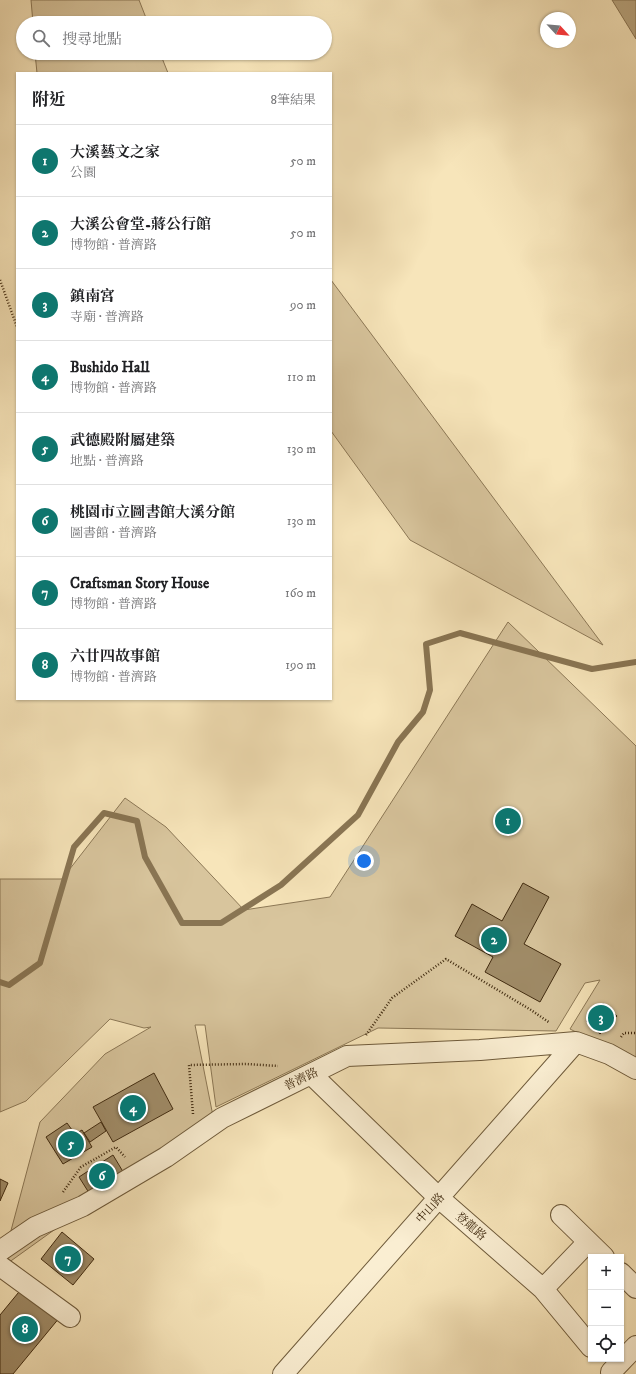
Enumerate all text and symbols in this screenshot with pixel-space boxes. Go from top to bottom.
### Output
north arrow [540,12,576,48]
search box [16,16,332,60]
icon: search [30,27,52,49]
text: 搜尋地點 [62,30,122,49]
text: 附近 [32,89,66,111]
text: 8筆結果 [270,92,316,108]
text: 大溪藝文之家 [70,143,160,162]
text: 1 [43,153,47,169]
text: 50 m [290,153,316,169]
text: 公園 [70,165,96,181]
text: 大溪公會堂-蔣公行館 [70,215,211,234]
text: 2 [42,225,48,241]
text: 50 m [290,225,316,241]
text: 博物館 · 普濟路 [70,237,157,253]
text: 鎮南宮 [70,287,115,306]
text: 3 [43,297,47,313]
text: 90 m [290,297,316,313]
text: 寺廟 · 普濟路 [70,309,144,325]
text: Bushido Hall [70,358,149,377]
text: 4 [41,369,49,385]
text: 110 m [287,369,316,385]
text: 博物館 · 普濟路 [70,380,157,396]
text: 武德殿附屬建築 [70,431,175,450]
text: 5 [42,441,48,457]
text: 130 m [287,441,316,457]
text: 地點 · 普濟路 [70,453,144,469]
text: 桃園市立圖書館大溪分館 [70,503,235,522]
text: 6 [42,513,48,529]
text: 130 m [287,513,316,529]
text: 圖書館 · 普濟路 [70,525,157,541]
text: Craftsman Story House [70,574,209,593]
text: 7 [42,585,48,601]
text: 160 m [285,585,316,601]
text: 博物館 · 普濟路 [70,596,157,612]
text: 六廿四故事館 [70,647,160,666]
text: 8 [42,657,48,673]
text: 190 m [285,657,316,673]
text: 博物館 · 普濟路 [70,669,157,685]
pin: 1 [495,806,521,836]
your location [354,851,374,871]
pin: 2 [481,925,507,955]
pin: 3 [588,1003,614,1033]
street label: 普濟路 [282,1065,321,1094]
pin: 4 [120,1093,146,1123]
pin: 5 [58,1129,84,1159]
pin: 6 [89,1161,115,1191]
street label: 中山路 [413,1190,448,1227]
street label: 登龍路 [452,1209,489,1244]
pin: 7 [55,1244,81,1274]
map controls [588,1254,624,1362]
button: + [588,1254,624,1290]
button: − [588,1290,624,1326]
pin: 8 [12,1314,38,1344]
button: locate [588,1326,624,1362]

